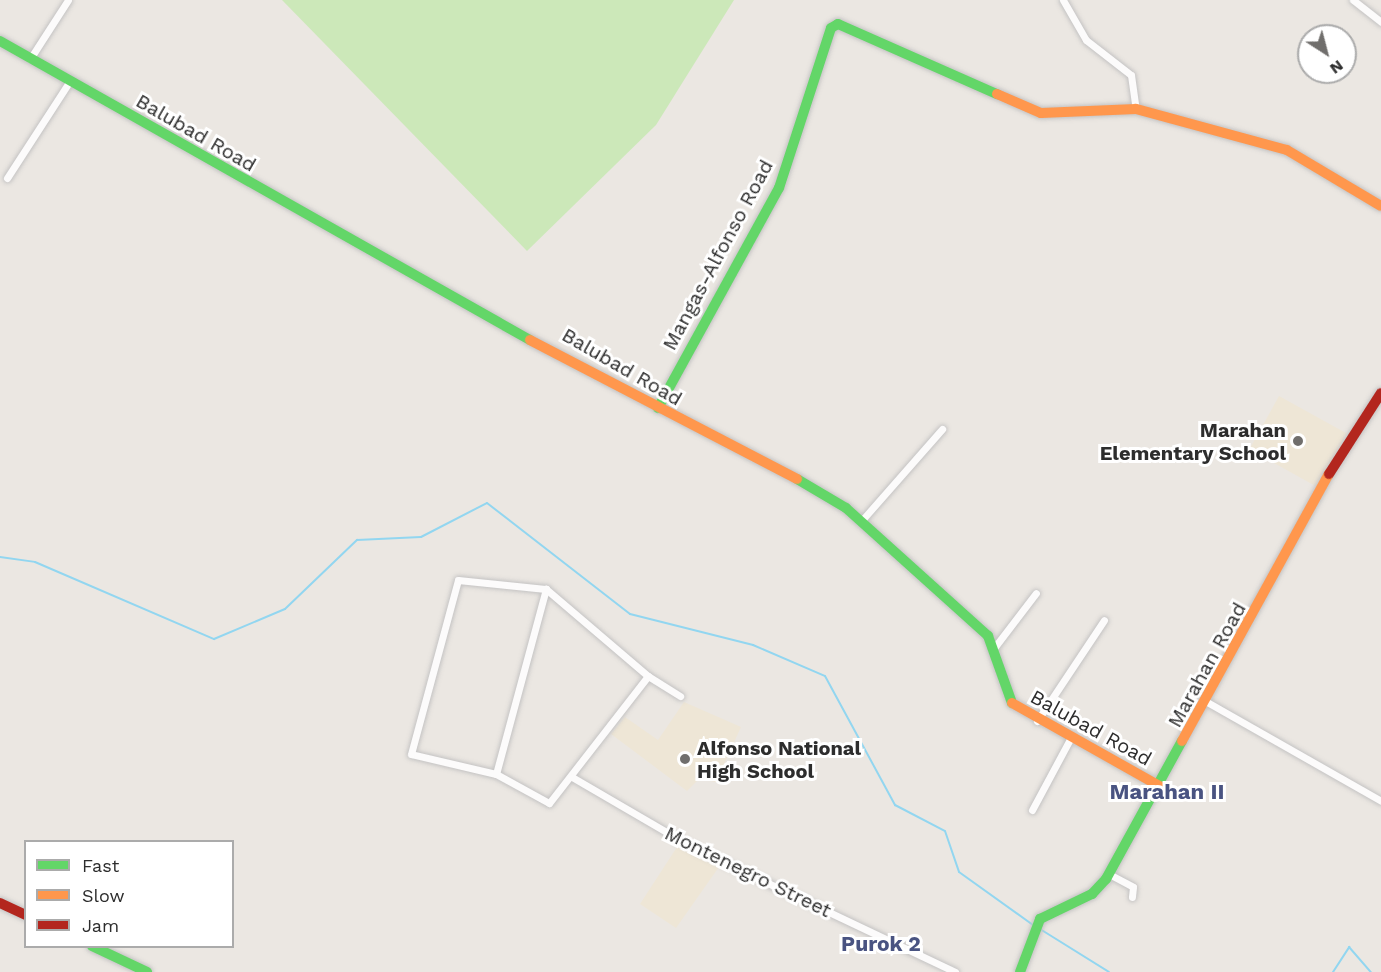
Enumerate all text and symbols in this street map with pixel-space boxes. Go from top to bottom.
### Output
north arrow [1297,24,1357,84]
text: N [1326,56,1347,79]
street label: Balubad Road [132,89,260,177]
street label: Mangas-Alfonso Road [658,156,778,354]
street label: Balubad Road [558,323,686,411]
place label: Marahan Elementary School [1099,418,1286,465]
marker: Marahan Elementary School [1291,434,1305,448]
street label: Marahan Road [1163,598,1251,732]
street label: Balubad Road [1026,685,1156,771]
place label: Alfonso National High School [697,736,861,783]
marker: Alfonso National High School [678,752,692,766]
district label: Marahan II [1109,779,1225,805]
street label: Montenegro Street [661,821,835,923]
legend [24,840,234,948]
text: Fast [82,855,119,876]
text: Slow [82,885,125,906]
text: Jam [82,915,119,936]
district label: Purok 2 [841,931,921,957]

